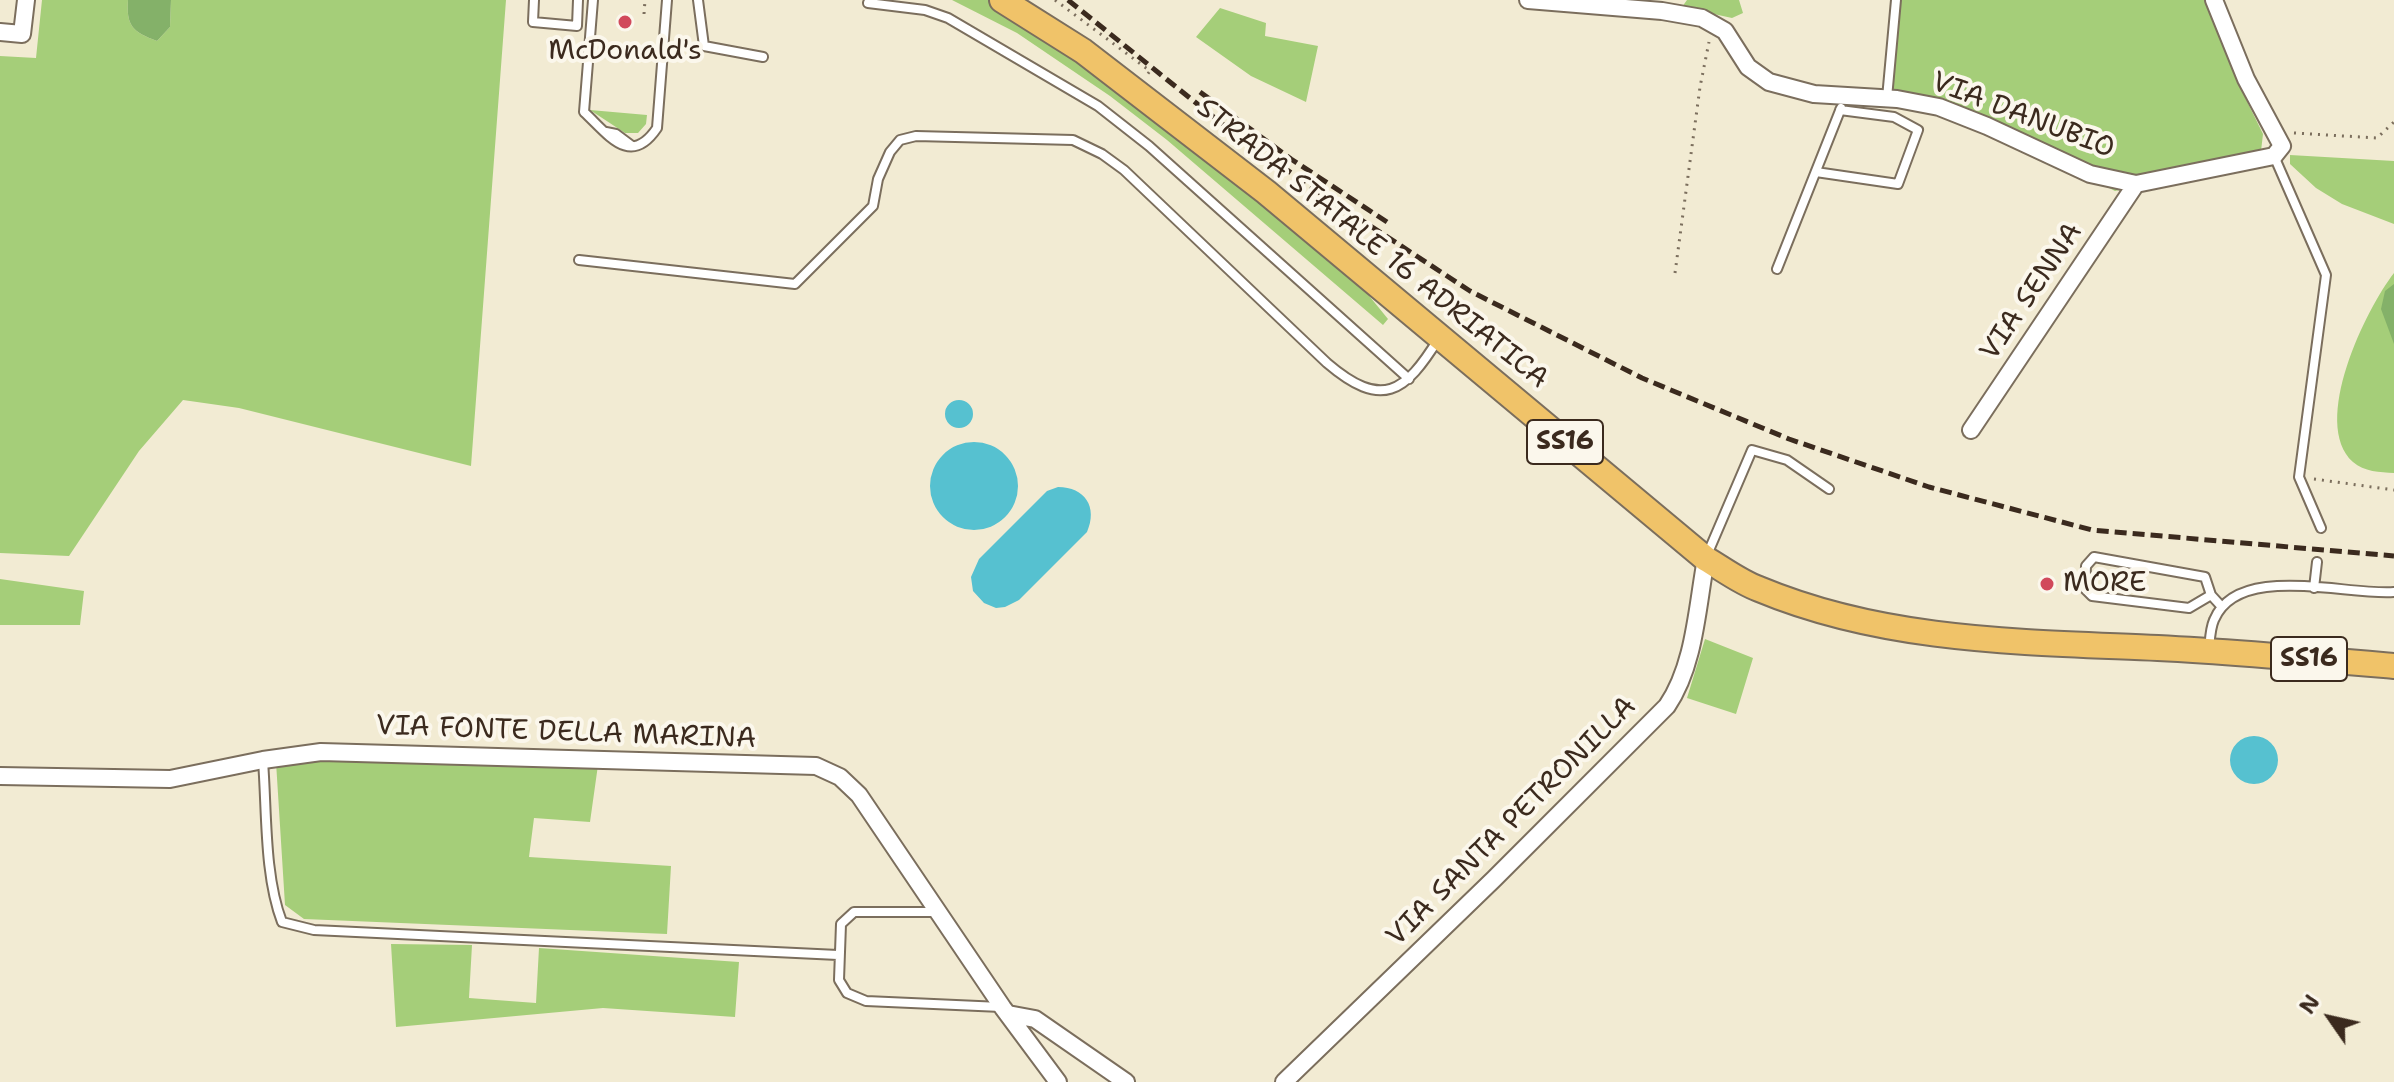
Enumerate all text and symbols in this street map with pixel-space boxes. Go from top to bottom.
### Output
marker: McDonald's [616,13,634,31]
place label: McDonald's [548,35,702,69]
street label: VIA DANUBIO [1927,66,2119,166]
street label: STRADA STATALE 16 ADRIATICA [1189,92,1555,396]
street label: VIA SENNA [1974,217,2090,367]
road number: SS16 [1527,420,1603,464]
place label: MORE [2063,567,2147,601]
marker: MORE [2038,575,2056,593]
road number: SS16 [2271,637,2347,681]
street label: VIA SANTA PETRONILLA [1380,690,1644,954]
street label: VIA FONTE DELLA MARINA [375,710,757,756]
north arrow [2290,978,2370,1058]
text: N [2293,989,2327,1020]

